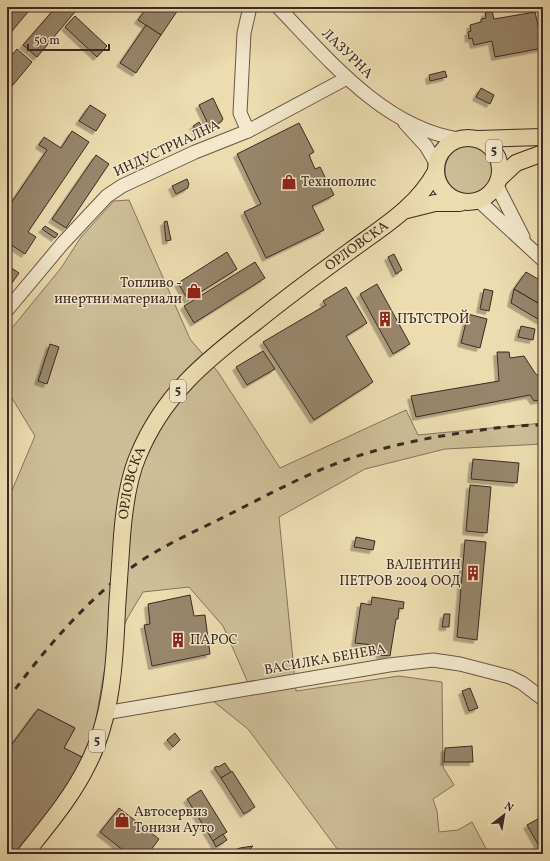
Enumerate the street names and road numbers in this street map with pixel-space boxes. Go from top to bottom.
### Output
street label: ЛАЗУРНА [317,25,377,83]
street label: ИНДУСТРИАЛНА [111,116,223,182]
road number: 5 [486,140,502,162]
street label: ОРЛОВСКА [321,217,393,276]
road number: 5 [170,380,186,402]
street label: ОРЛОВСКА [114,443,150,521]
street label: ВАСИЛКА БЕНЕВА [263,640,388,680]
road number: 5 [89,730,105,752]

